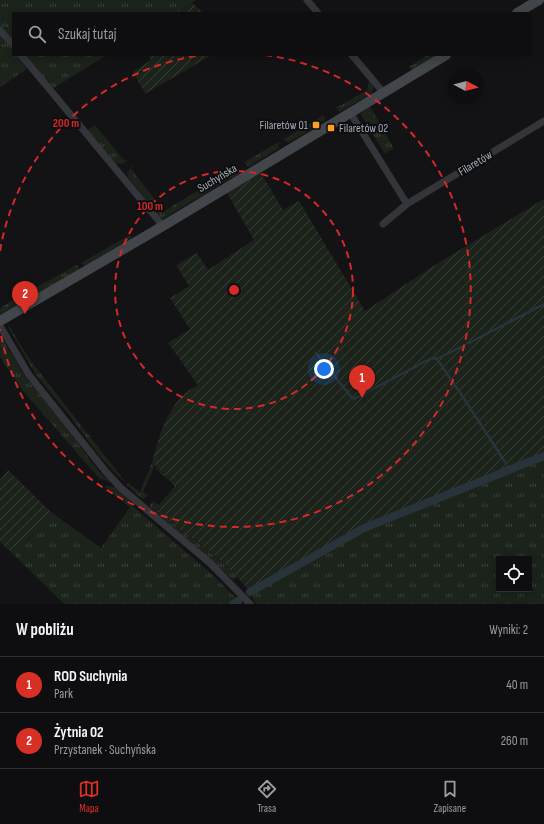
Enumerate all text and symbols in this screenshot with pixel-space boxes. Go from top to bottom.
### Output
search box [12,12,532,56]
icon: search [26,23,48,45]
text: Szukaj tutaj [58,25,116,44]
north arrow [448,68,484,104]
text: 200 m [53,116,79,131]
place label: Filaretów 01 [259,118,309,133]
marker: Filaretów 01 [311,120,321,130]
place label: Filaretów 02 [339,121,388,136]
marker: Filaretów 02 [326,123,336,133]
street label: Filaretów [455,147,495,179]
street label: Suchyńska [195,161,240,196]
text: 100 m [137,199,163,214]
pin: 2 [12,281,38,314]
centre of rings [227,283,241,297]
your location [314,359,334,379]
pin: 1 [349,365,375,398]
map controls [496,556,532,592]
button: locate [496,556,532,592]
text: W pobliżu [16,620,74,640]
text: Wyniki: 2 [489,622,528,638]
text: ROD Suchynia [54,667,128,686]
text: 1 [26,677,32,693]
text: 40 m [506,677,528,693]
text: Park [54,686,73,702]
text: Żytnia 02 [54,723,104,742]
text: 2 [26,733,32,749]
text: 260 m [501,733,528,749]
text: Przystanek · Suchyńska [54,742,156,758]
tab: Mapa [78,778,100,815]
tab: Trasa [256,778,278,815]
tab: Zapisane [434,778,466,815]

